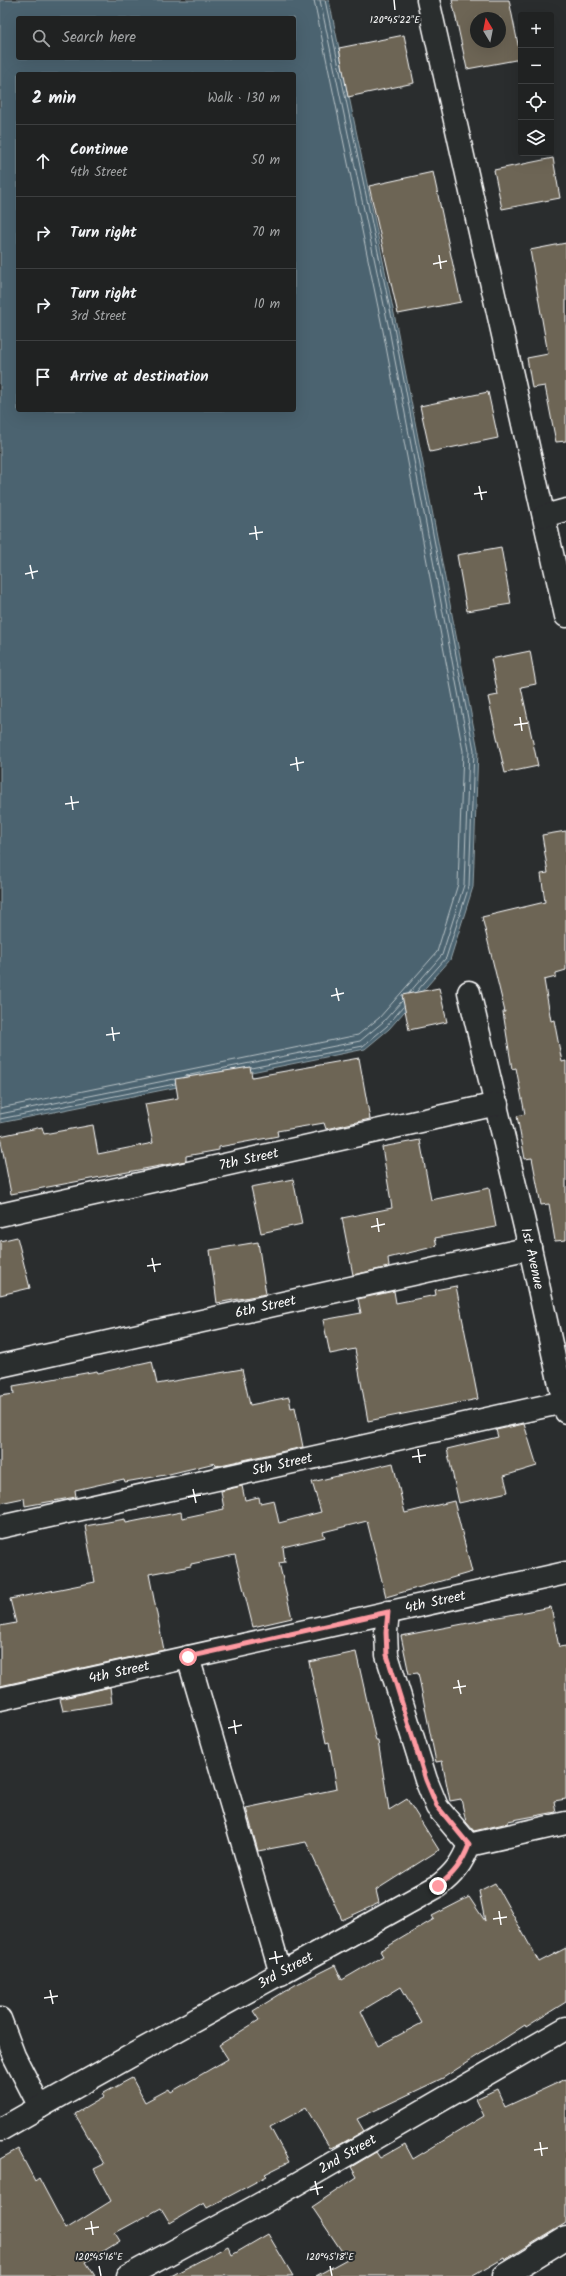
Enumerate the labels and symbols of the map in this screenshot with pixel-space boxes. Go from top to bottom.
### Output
text: 120°45'22"E [370,12,421,28]
north arrow [470,12,506,48]
street label: 7th Street [217,1142,281,1177]
street label: 1st Avenue [515,1225,550,1292]
street label: 6th Street [233,1289,299,1324]
street label: 5th Street [250,1447,315,1482]
street label: 4th Street [403,1585,468,1620]
route start [179,1648,197,1666]
street label: 4th Street [87,1655,152,1690]
route end [429,1877,447,1895]
street label: 3rd Street [254,1946,318,1995]
street label: 2nd Street [314,2129,381,2180]
text: 120°45'16"E [75,2249,124,2265]
text: 120°45'18"E [306,2249,355,2265]

